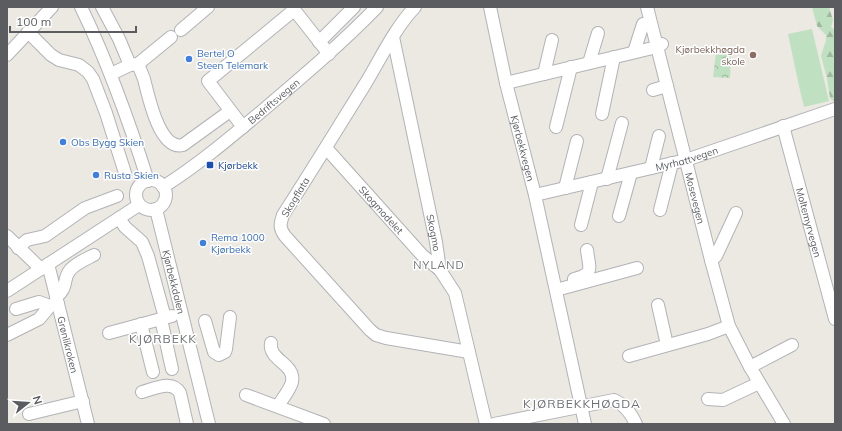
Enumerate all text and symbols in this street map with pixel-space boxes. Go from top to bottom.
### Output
scale bar [10,8,136,34]
text: 100 m [16,14,51,29]
place label: Kjørbekkhøgda skole [676,43,745,68]
place label: Bertel O Steen Telemark [197,47,269,72]
marker: Kjørbekkhøgda skole [748,50,758,60]
marker: Bertel O Steen Telemark [184,54,194,64]
street label: Bedriftsvegen [245,76,303,127]
street label: Kjørbekkvegen [508,114,537,183]
place label: Obs Bygg Skien [71,136,144,149]
marker: Obs Bygg Skien [58,137,68,147]
street label: Myrhattvegen [654,144,720,174]
place label: Kjørbekk [218,159,259,172]
marker: Kjørbekk [205,160,215,170]
place label: Rusta Skien [104,169,159,182]
marker: Rusta Skien [91,170,101,180]
street label: Mosevegen [682,171,708,225]
street label: Skogflata [278,175,312,220]
street label: Skogmodelet [356,183,406,237]
street label: Moltemyrvegen [793,186,824,259]
street label: Skogmo [423,213,443,252]
place label: Rema 1000 Kjørbekk [211,231,265,256]
marker: Rema 1000 Kjørbekk [198,238,208,248]
street label: Kjørbekkdalen [159,249,188,315]
district label: NYLAND [413,258,465,272]
street label: Grønlikroken [54,315,81,375]
district label: KJØRBEKK [129,331,197,346]
north arrow [8,383,48,423]
text: N [30,394,45,406]
district label: KJØRBEKKHØGDA [523,396,641,411]

